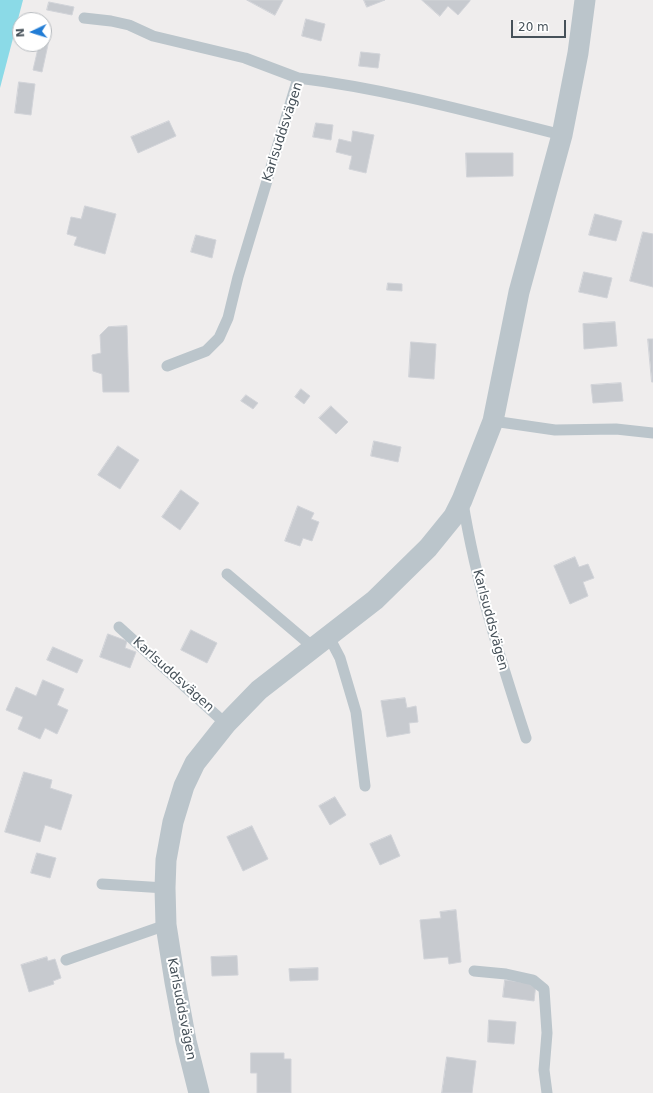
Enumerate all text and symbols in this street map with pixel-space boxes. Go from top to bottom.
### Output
north arrow [12,12,52,52]
scale bar [513,12,568,38]
text: 20 m [518,20,549,34]
text: N [14,28,27,38]
street label: Karlsuddsvägen [260,80,306,184]
street label: Karlsuddsvägen [469,568,511,672]
street label: Karlsuddsvägen [129,635,217,715]
street label: Karlsuddsvägen [163,957,199,1061]

